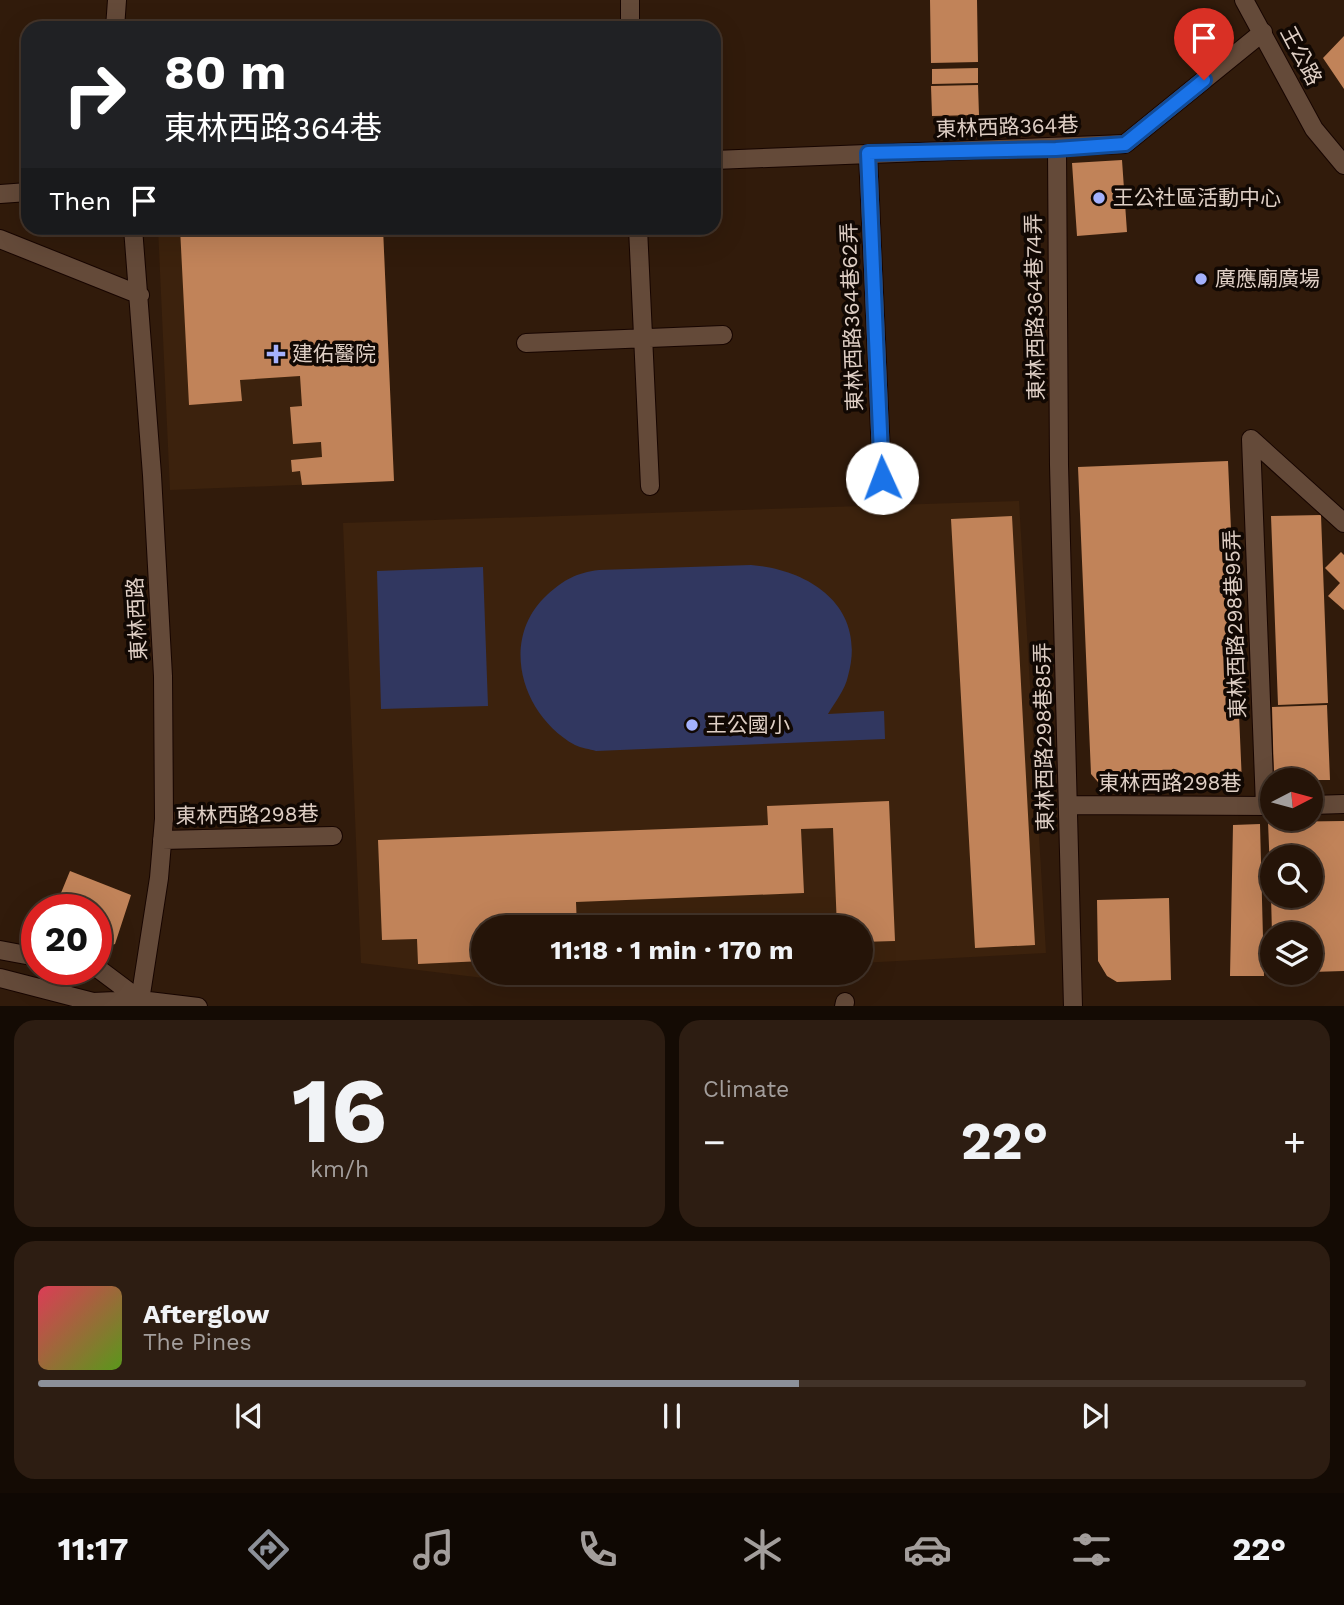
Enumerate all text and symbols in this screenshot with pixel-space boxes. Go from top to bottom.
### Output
pin [1174,8,1234,80]
icon: arrive [1185,19,1223,57]
street label: 王公路 [1276,22,1327,89]
text: 80 m [164,43,286,101]
icon: right [49,49,140,140]
text: 東林西路364巷 [164,109,382,147]
street label: 東林西路364巷 [935,112,1079,141]
icon: arrive [125,182,163,220]
place label: 王公社區活動中心 [1113,185,1281,210]
text: Then [49,186,111,216]
marker: 王公社區活動中心 [1091,190,1107,206]
street label: 東林西路364巷74弄 [1020,213,1049,401]
street label: 東林西路364巷62弄 [836,222,867,412]
place label: 廣應廟廣場 [1215,266,1320,291]
marker: 廣應廟廣場 [1193,271,1209,287]
place label: 建佑醫院 [292,341,376,366]
marker: 建佑醫院 [266,344,286,364]
position arrow [845,441,919,515]
street label: 東林西路298巷95弄 [1219,529,1250,719]
street label: 東林西路 [122,576,151,662]
street label: 東林西路298巷85弄 [1029,642,1058,832]
place label: 王公國小 [706,712,790,737]
marker: 王公國小 [684,717,700,733]
north arrow [1260,768,1323,831]
map controls [1260,768,1323,985]
street label: 東林西路298巷 [1098,770,1242,795]
street label: 東林西路298巷 [175,801,319,828]
button: search [1260,845,1323,908]
speed limit sign: 20 [21,894,112,985]
button: layers [1260,922,1323,985]
text: 11:18 · 1 min · 170 m [550,935,794,965]
text: 16 [292,1057,387,1164]
text: Climate [703,1076,789,1103]
text: 22° [961,1111,1048,1172]
text: − [703,1120,726,1164]
text: + [1283,1120,1306,1164]
text: km/h [310,1156,369,1183]
text: Afterglow [143,1299,269,1329]
text: The Pines [143,1329,252,1356]
icon: previous [230,1397,268,1435]
icon: pause [653,1397,691,1435]
icon: next [1076,1397,1114,1435]
icon: directions [244,1525,293,1574]
icon: music [409,1525,458,1574]
icon: phone [573,1525,622,1574]
icon: climate [738,1525,787,1574]
icon: car [903,1525,952,1574]
icon: filters [1067,1525,1116,1574]
text: 11:17 [58,1530,128,1568]
text: 22° [1232,1530,1286,1568]

